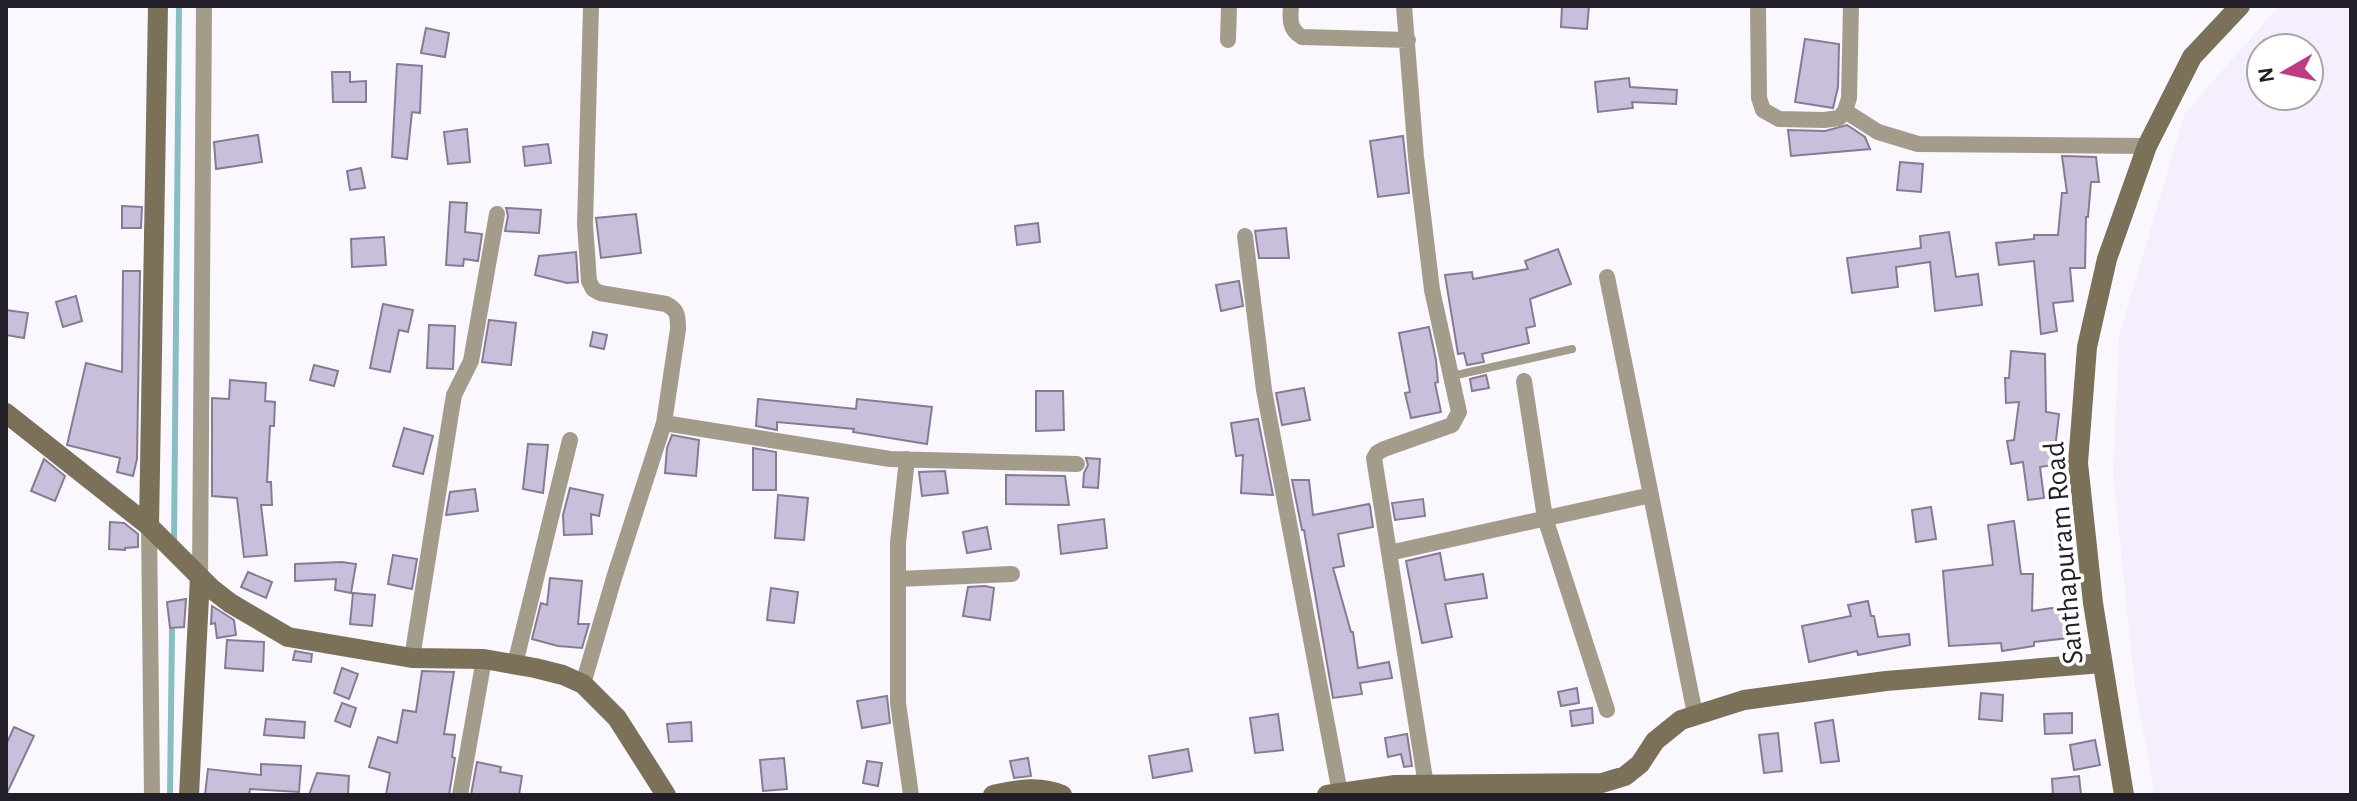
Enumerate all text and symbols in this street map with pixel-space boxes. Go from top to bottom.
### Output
north arrow [2245,32,2325,112]
text: N [2254,66,2278,84]
street label: Santhapuram Road [2039,440,2089,666]

